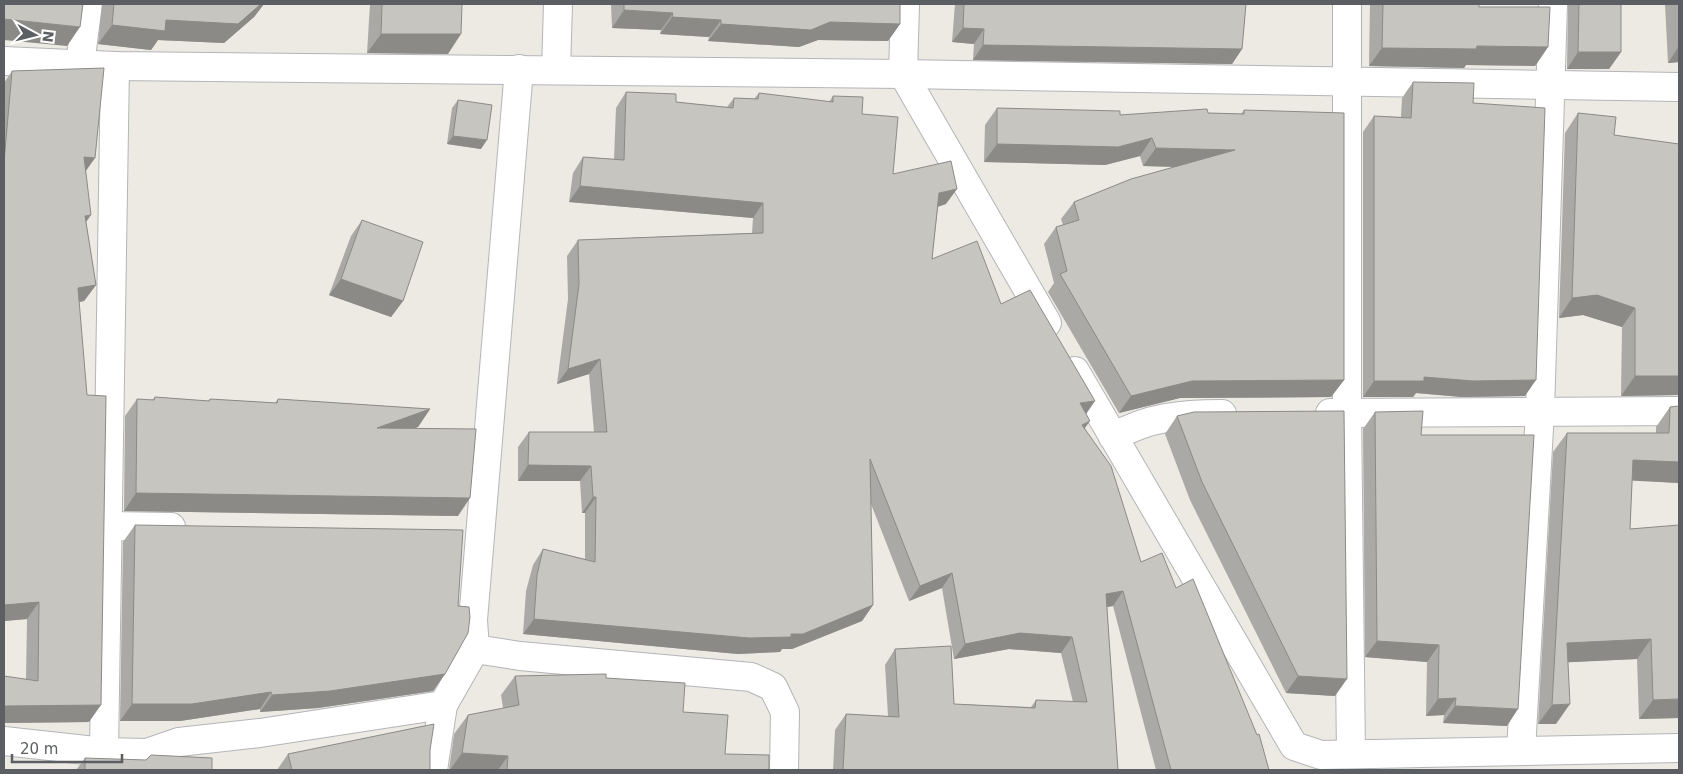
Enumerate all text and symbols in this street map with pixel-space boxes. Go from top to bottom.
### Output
north arrow [10,10,60,60]
text: N [39,30,57,43]
scale bar [12,732,122,764]
text: 20 m [20,740,58,758]

